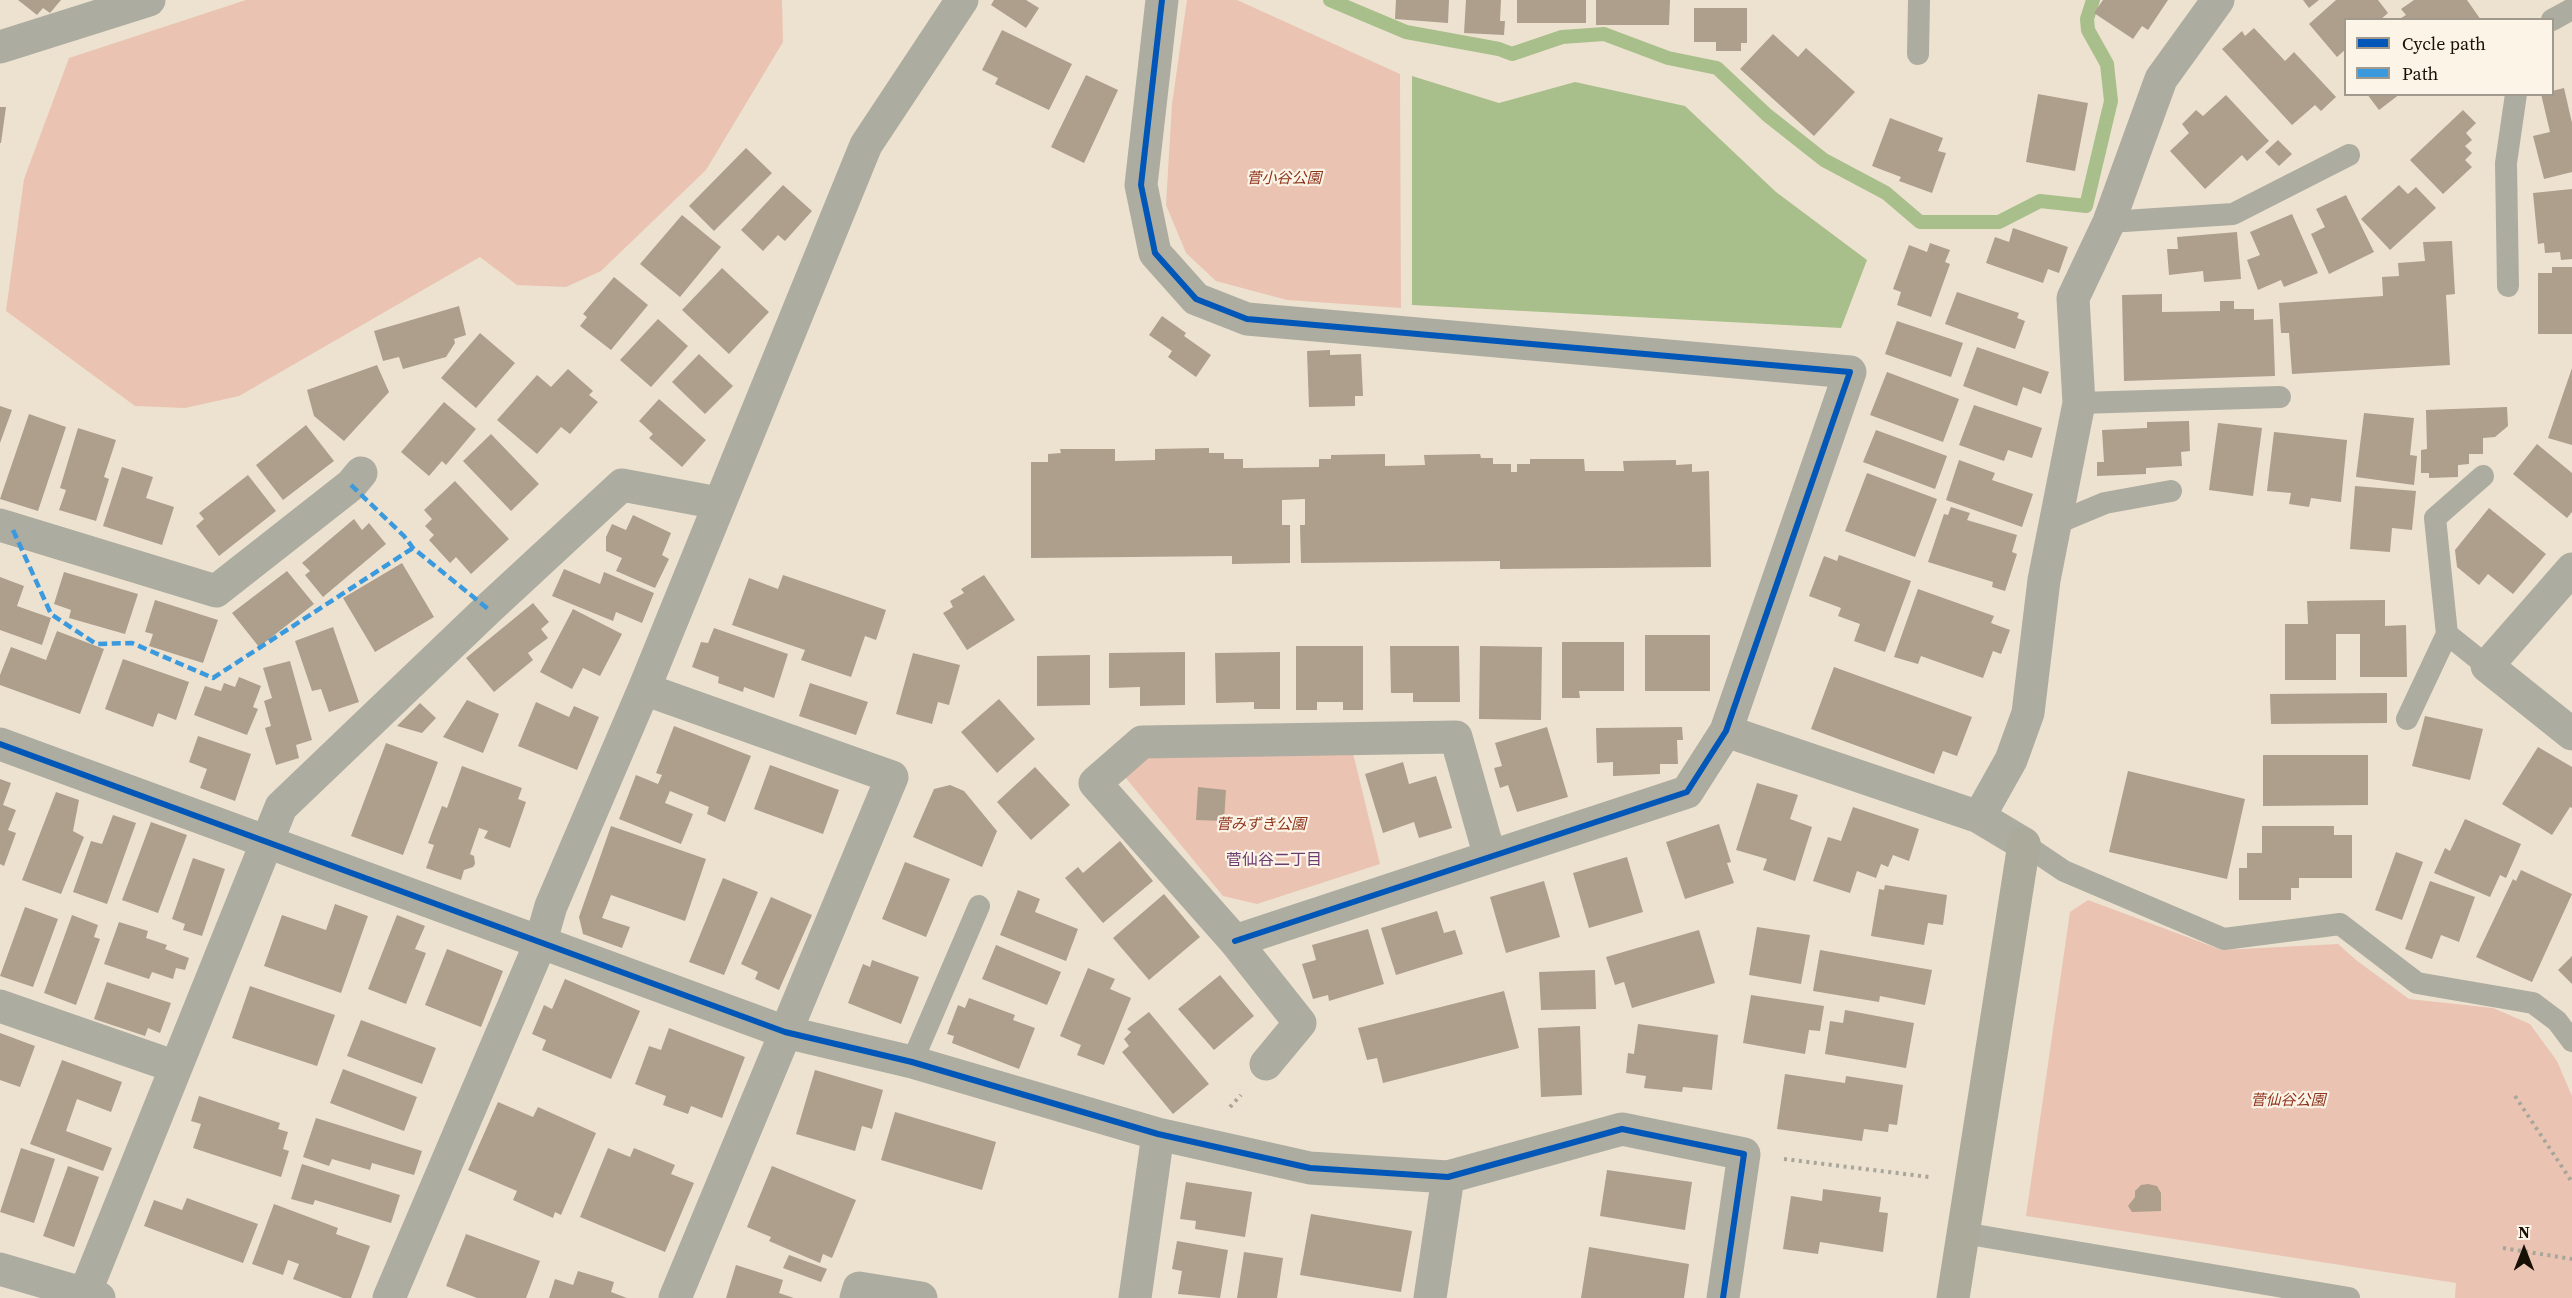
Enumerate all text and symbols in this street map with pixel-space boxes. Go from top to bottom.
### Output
legend [2344,18,2554,96]
text: Cycle path [2402,31,2486,56]
text: Path [2402,61,2438,86]
park label: 菅小谷公園 [1247,170,1321,188]
park label: 菅みずき公園 [1216,816,1306,834]
district label: 菅仙谷二丁目 [1226,851,1322,871]
park label: 菅仙谷公園 [2251,1092,2325,1110]
north arrow [2494,1220,2554,1280]
text: N [2518,1221,2530,1243]

